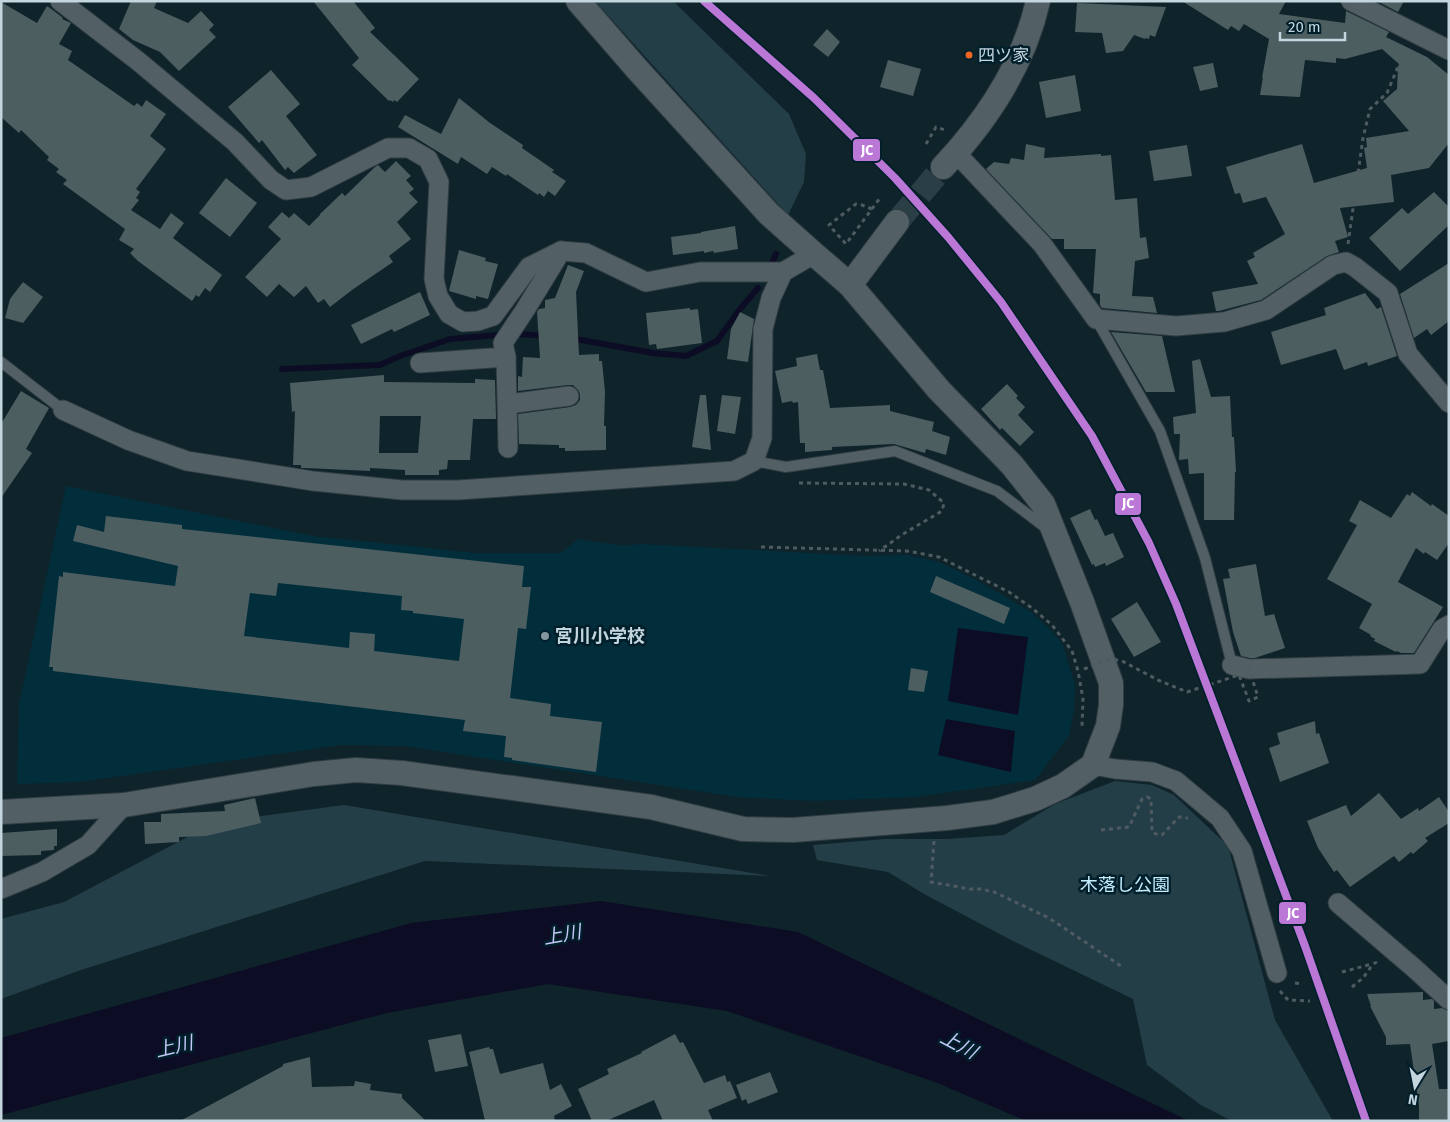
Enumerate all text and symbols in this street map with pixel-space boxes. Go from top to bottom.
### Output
scale bar [1280,10,1345,42]
text: 20 m [1288,18,1321,36]
place label: 四ツ家 [978,45,1029,66]
marker: 四ツ家 [964,50,974,60]
line badge: JC [852,138,881,162]
text: JC [860,142,873,159]
line badge: JC [1114,492,1142,516]
text: JC [1121,495,1134,512]
place label: 宮川小学校 [555,625,645,647]
marker: 宮川小学校 [539,630,551,642]
park label: 木落し公園 [1080,874,1170,896]
line badge: JC [1278,901,1307,925]
text: JC [1286,905,1299,922]
water label: 上川 [541,920,585,949]
water label: 上川 [937,1025,983,1064]
water label: 上川 [153,1031,197,1062]
north arrow [1390,1062,1440,1112]
text: N [1407,1090,1419,1108]

